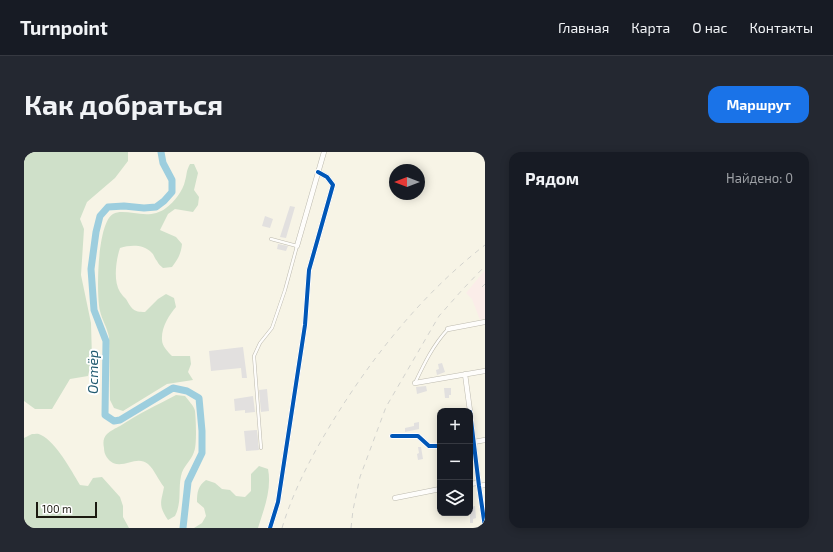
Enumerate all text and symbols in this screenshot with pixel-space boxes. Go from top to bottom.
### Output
text: Turnpoint [20,16,108,39]
text: Главная [558,19,609,36]
text: Карта [631,19,670,36]
text: О нас [692,19,728,36]
text: Контакты [750,19,813,36]
button: Маршрут [708,86,809,123]
text: Как добраться [24,87,223,121]
north arrow [389,164,425,200]
text: Рядом [525,168,579,188]
text: Найдено: 0 [726,170,793,186]
water label: Остёр [84,350,101,394]
map controls [437,408,473,516]
button: + [437,408,473,444]
button: − [437,444,473,480]
button: layers [437,480,473,516]
scale bar [36,500,97,519]
text: 100 m [42,502,72,515]

